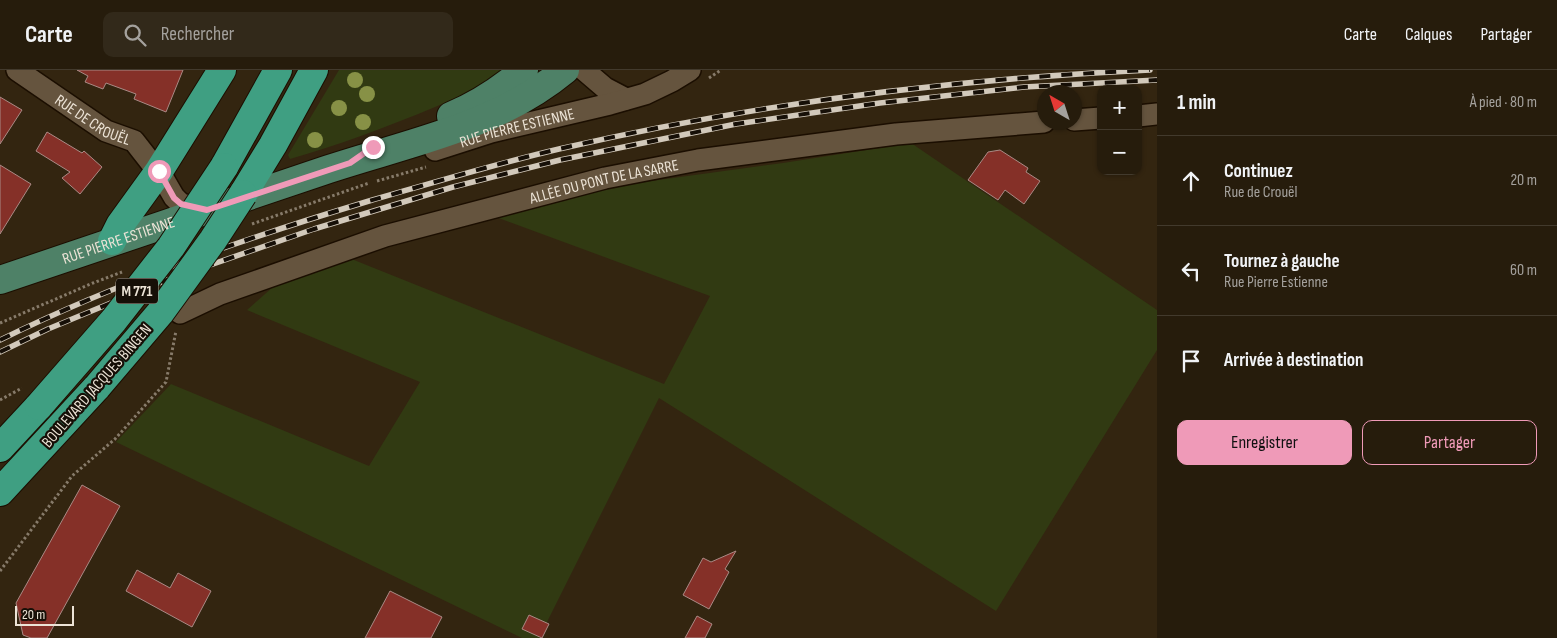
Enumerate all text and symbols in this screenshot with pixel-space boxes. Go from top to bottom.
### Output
search box [103,12,453,57]
text: Carte [25,20,73,49]
icon: search [121,21,149,49]
text: Rechercher [161,23,234,46]
text: Carte [1344,24,1377,45]
text: Calques [1405,24,1452,45]
text: Partager [1480,24,1532,45]
north arrow [1037,85,1082,130]
map controls [1097,85,1142,175]
button: + [1097,85,1142,130]
text: 1 min [1177,90,1216,115]
street label: RUE DE CROUËL [51,91,133,150]
text: À pied · 80 m [1470,93,1537,112]
street label: RUE PIERRE ESTIENNE [458,105,576,152]
button: − [1097,130,1142,175]
route end [362,136,385,159]
street label: ALLÉE DU PONT DE LA SARRE [527,156,680,209]
route start [148,160,171,183]
text: Continuez [1224,160,1293,183]
icon: ahead [1177,167,1205,195]
text: 20 m [1510,171,1537,190]
text: Rue de Crouël [1224,183,1297,202]
street label: RUE PIERRE ESTIENNE [60,213,177,269]
text: Tournez à gauche [1224,250,1340,273]
icon: left [1177,257,1205,285]
text: 60 m [1510,261,1537,280]
text: Rue Pierre Estienne [1224,273,1328,292]
road number: M 771 [116,278,158,304]
street label: BOULEVARD JACQUES BINGEN [38,320,156,452]
icon: arrive [1177,347,1205,375]
text: Arrivée à destination [1224,349,1364,372]
button: Enregistrer [1177,420,1352,465]
button: Partager [1362,420,1537,465]
scale bar [15,603,74,626]
text: 20 m [22,606,45,623]

